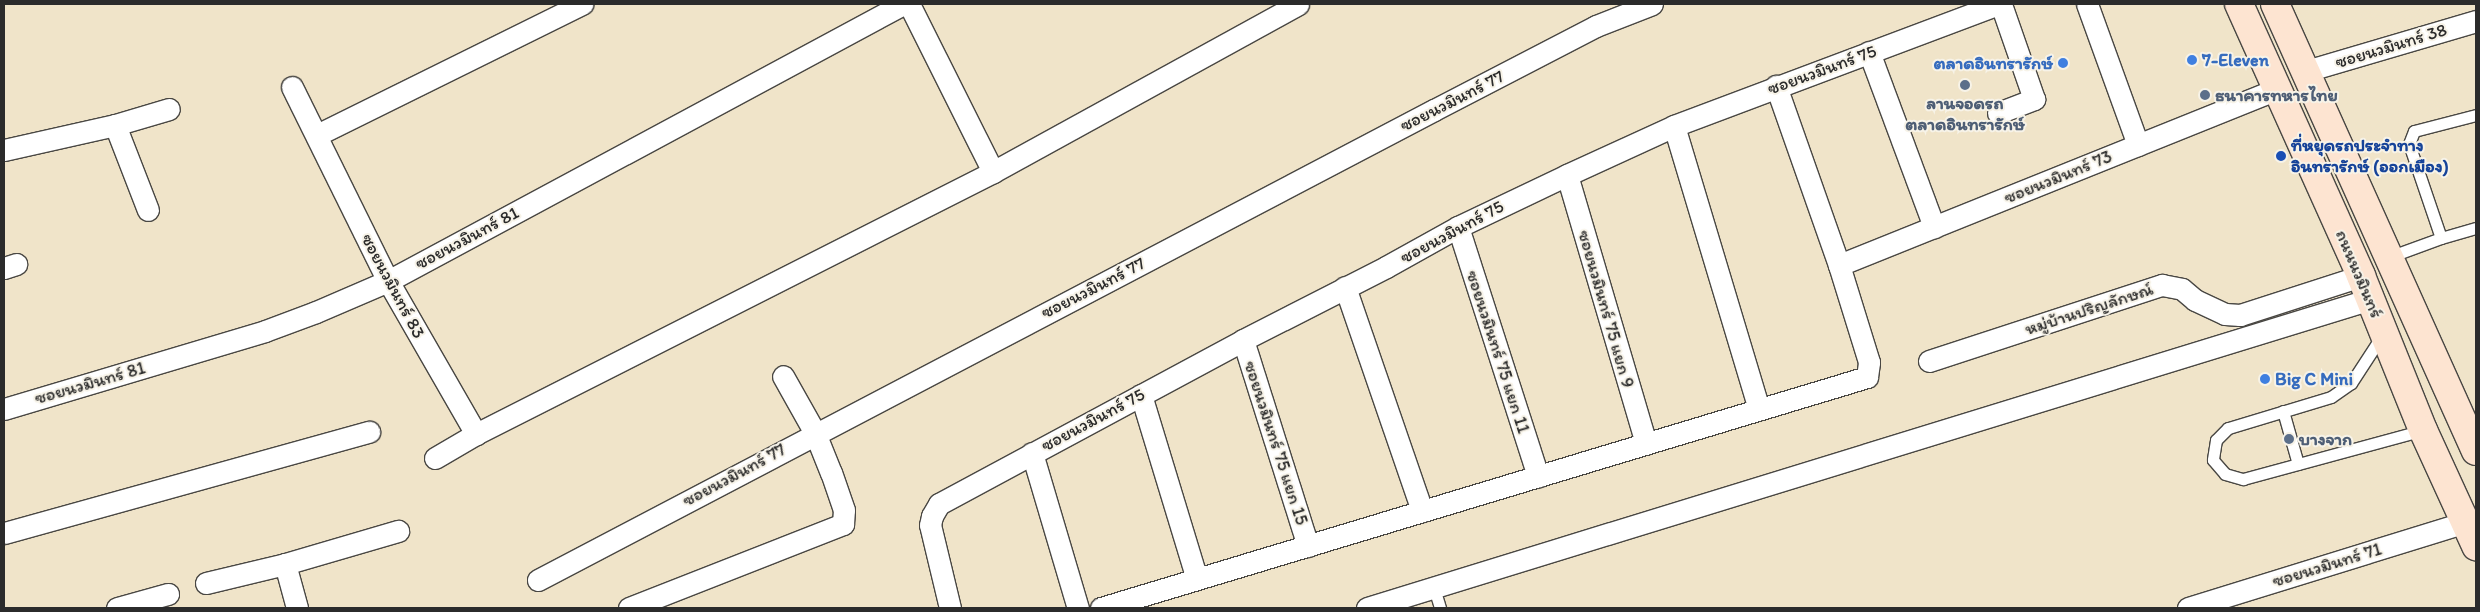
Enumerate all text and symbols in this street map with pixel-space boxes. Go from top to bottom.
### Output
street label: ซอยนวมินทร์ 38 [2333,19,2449,73]
street label: ซอยนวมินทร์ 75 [1765,40,1879,100]
place label: 7-Eleven [2202,49,2269,71]
place label: ตลาดอินทรารักษ์ [1933,52,2053,74]
marker: 7-Eleven [2186,54,2198,66]
marker: ตลาดอินทรารักษ์ [2057,57,2069,69]
street label: ซอยนวมินทร์ 77 [1396,66,1508,136]
marker: ลานจอดรถ ตลาดอินทรารักษ์ [1959,79,1971,91]
place label: ธนาคารทหารไทย [2215,84,2338,106]
marker: ธนาคารทหารไทย [2199,89,2211,101]
place label: ลานจอดรถ ตลาดอินทรารักษ์ [1905,93,2025,136]
place label: ที่หยุดรถประจำทาง อินทรารักษ์ (ออกเมือง) [2291,135,2449,178]
street label: ซอยนวมินทร์ 73 [2001,146,2115,208]
marker: ที่หยุดรถประจำทาง อินทรารักษ์ (ออกเมือง) [2275,150,2287,162]
street label: ซอยนวมินทร์ 75 [1396,196,1508,268]
street label: ซอยนวมินทร์ 81 [412,202,522,274]
street label: ถนนนวมินทร์ [2331,227,2387,321]
street label: ซอยนวมินทร์ 75 แยก 9 [1573,228,1639,390]
street label: ซอยนวมินทร์ 83 [356,230,430,342]
street label: ซอยนวมินทร์ 77 [1037,253,1149,323]
street label: ซอยนวมินทร์ 75 แยก 11 [1461,268,1535,436]
street label: หมู่บ้านปริญลักษณ์ [2022,278,2156,340]
street label: ซอยนวมินทร์ 81 [32,357,148,409]
street label: ซอยนวมินทร์ 75 แยก 15 [1239,358,1313,528]
place label: Big C Mini [2275,368,2354,390]
marker: Big C Mini [2259,373,2271,385]
street label: ซอยนวมินทร์ 75 [1037,384,1149,456]
place label: บางจาก [2299,428,2352,450]
marker: บางจาก [2283,433,2295,445]
street label: ซอยนวมินทร์ 77 [679,439,789,511]
street label: ซอยนวมินทร์ 71 [2270,538,2384,592]

